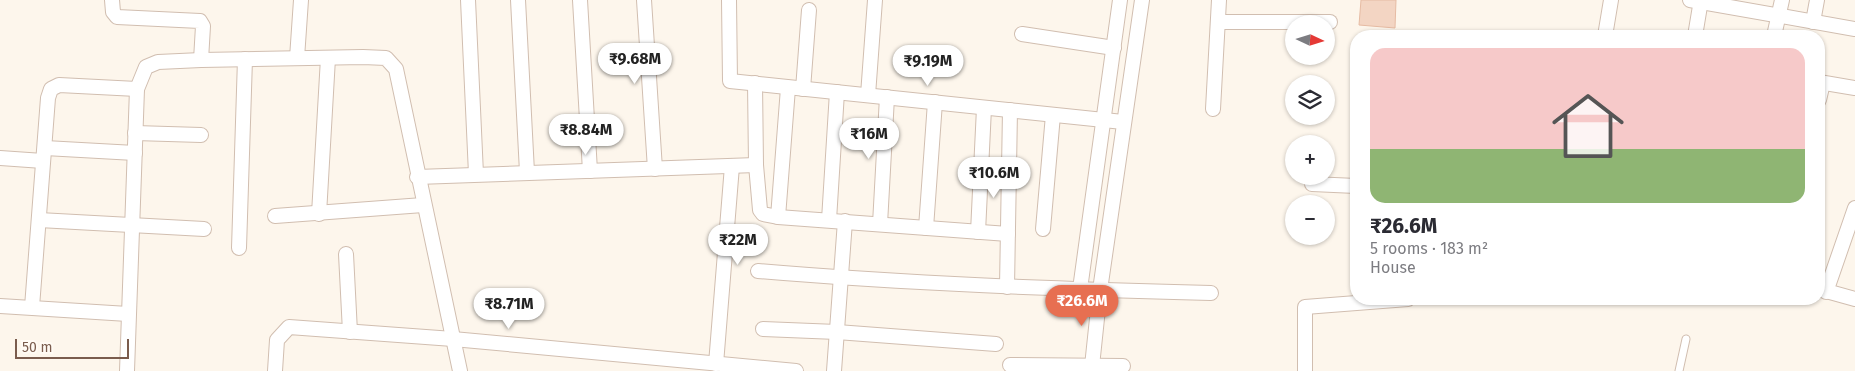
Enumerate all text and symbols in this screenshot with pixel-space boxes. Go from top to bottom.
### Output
north arrow [1285,15,1335,65]
map controls [1285,15,1335,245]
pin: ₹9.68M [594,42,676,85]
pin: ₹9.19M [887,44,969,87]
text: ₹9.68M [609,49,661,68]
text: ₹9.19M [904,51,952,70]
button: layers [1285,75,1335,125]
icon: home [1543,81,1633,171]
pin: ₹8.84M [545,114,627,156]
pin: ₹16M [839,118,899,160]
text: ₹8.84M [560,120,612,139]
text: ₹16M [850,124,888,143]
button: + [1285,135,1335,185]
pin: ₹10.6M [953,156,1035,199]
text: ₹10.6M [969,163,1019,182]
button: − [1285,195,1335,245]
text: ₹26.6M [1370,213,1437,239]
pin: ₹22M [708,224,768,266]
text: ₹22M [719,230,757,249]
text: 5 rooms · 183 m² [1370,239,1488,258]
text: House [1370,258,1416,277]
pin: ₹26.6M [1041,284,1123,327]
pin: ₹8.71M [468,288,550,330]
text: ₹26.6M [1056,291,1108,310]
text: ₹8.71M [485,294,533,313]
scale bar [15,336,129,359]
text: 50 m [22,339,53,356]

